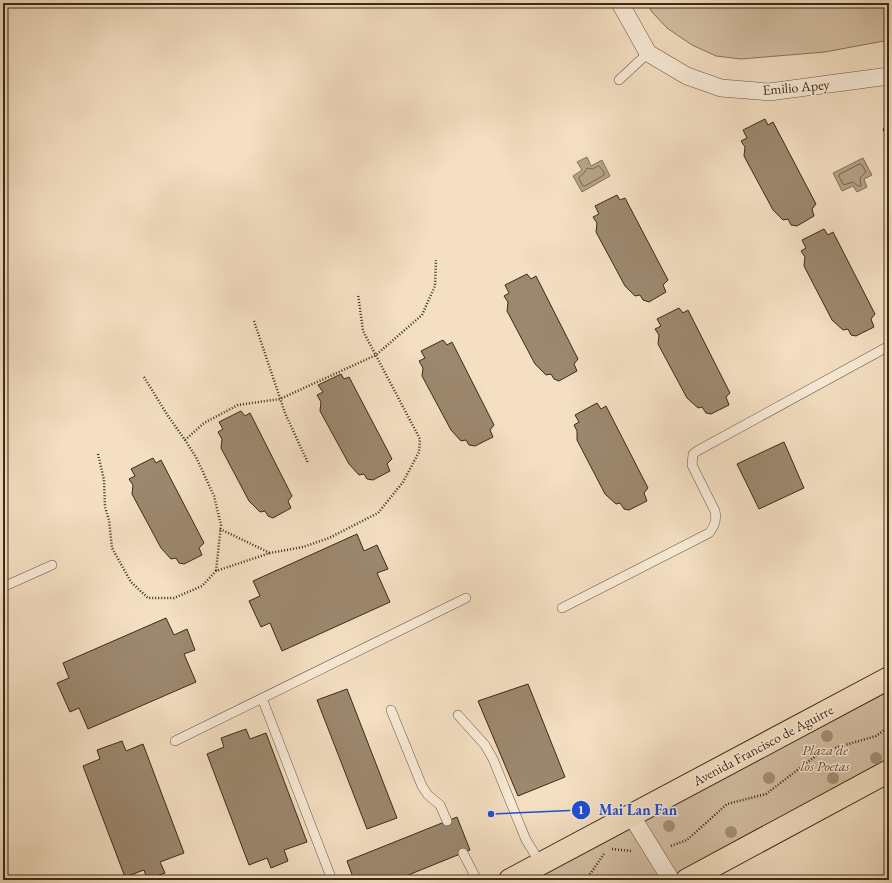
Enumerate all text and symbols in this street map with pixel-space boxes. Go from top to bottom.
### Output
street label: Emilio Apey [762,75,831,99]
street label: Avenida Francisco de Aguirre [689,700,837,790]
park label: Plaza de los Poetas [801,741,850,775]
callout: Mai Lan Fan [571,797,685,824]
text: Mai Lan Fan [599,800,678,819]
text: 1 [578,802,584,818]

